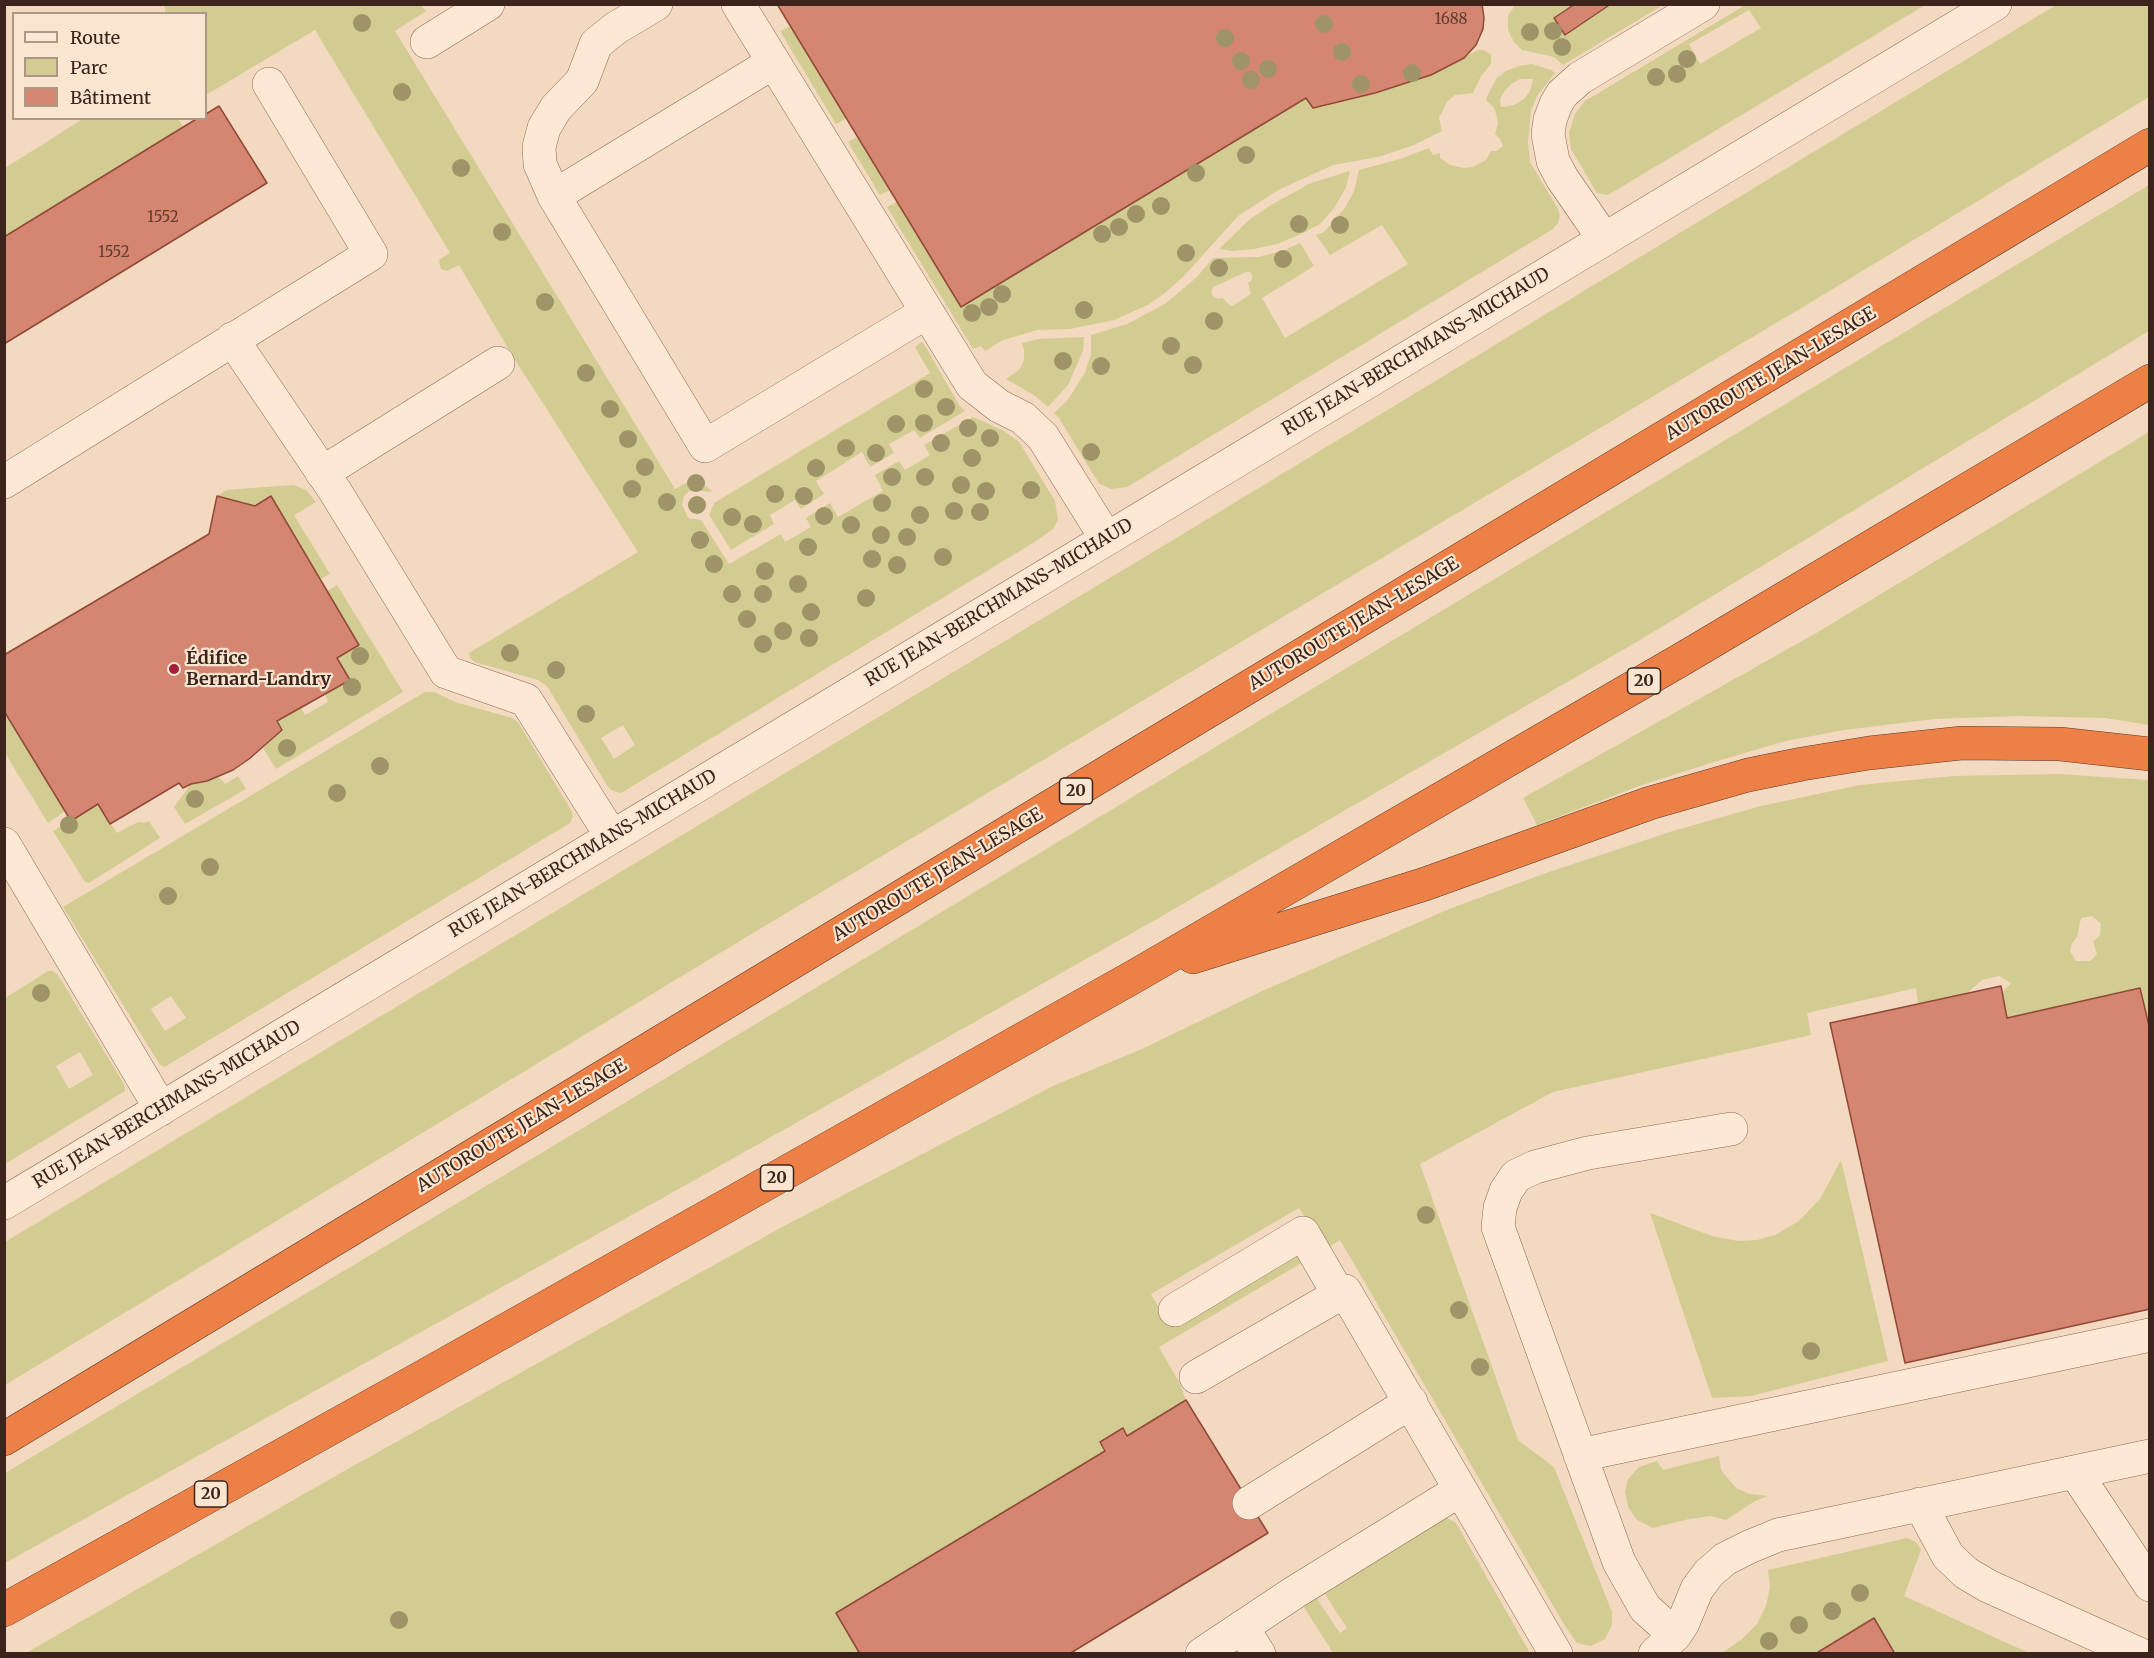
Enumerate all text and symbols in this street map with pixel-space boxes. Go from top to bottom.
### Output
house number: 1688 [1434,11,1468,29]
legend [12,12,207,120]
text: Route [70,26,120,49]
text: Parc [70,56,108,79]
text: Bâtiment [70,86,151,109]
house number: 1552 [147,209,179,227]
house number: 1552 [98,244,130,262]
street label: RUE JEAN-BERCHMANS-MICHAUD [1278,263,1554,441]
street label: AUTOROUTE JEAN-LESAGE [1662,303,1880,445]
street label: RUE JEAN-BERCHMANS-MICHAUD [861,514,1137,692]
street label: AUTOROUTE JEAN-LESAGE [1245,553,1463,695]
place label: Édifice Bernard-Landry [186,648,331,690]
marker: Édifice Bernard-Landry [167,662,181,676]
road number: 20 [1628,668,1660,694]
street label: RUE JEAN-BERCHMANS-MICHAUD [445,765,721,943]
road number: 20 [1060,778,1092,804]
street label: AUTOROUTE JEAN-LESAGE [829,804,1047,946]
street label: RUE JEAN-BERCHMANS-MICHAUD [29,1016,305,1194]
street label: AUTOROUTE JEAN-LESAGE [413,1055,631,1197]
road number: 20 [760,1165,794,1191]
road number: 20 [194,1481,228,1507]

